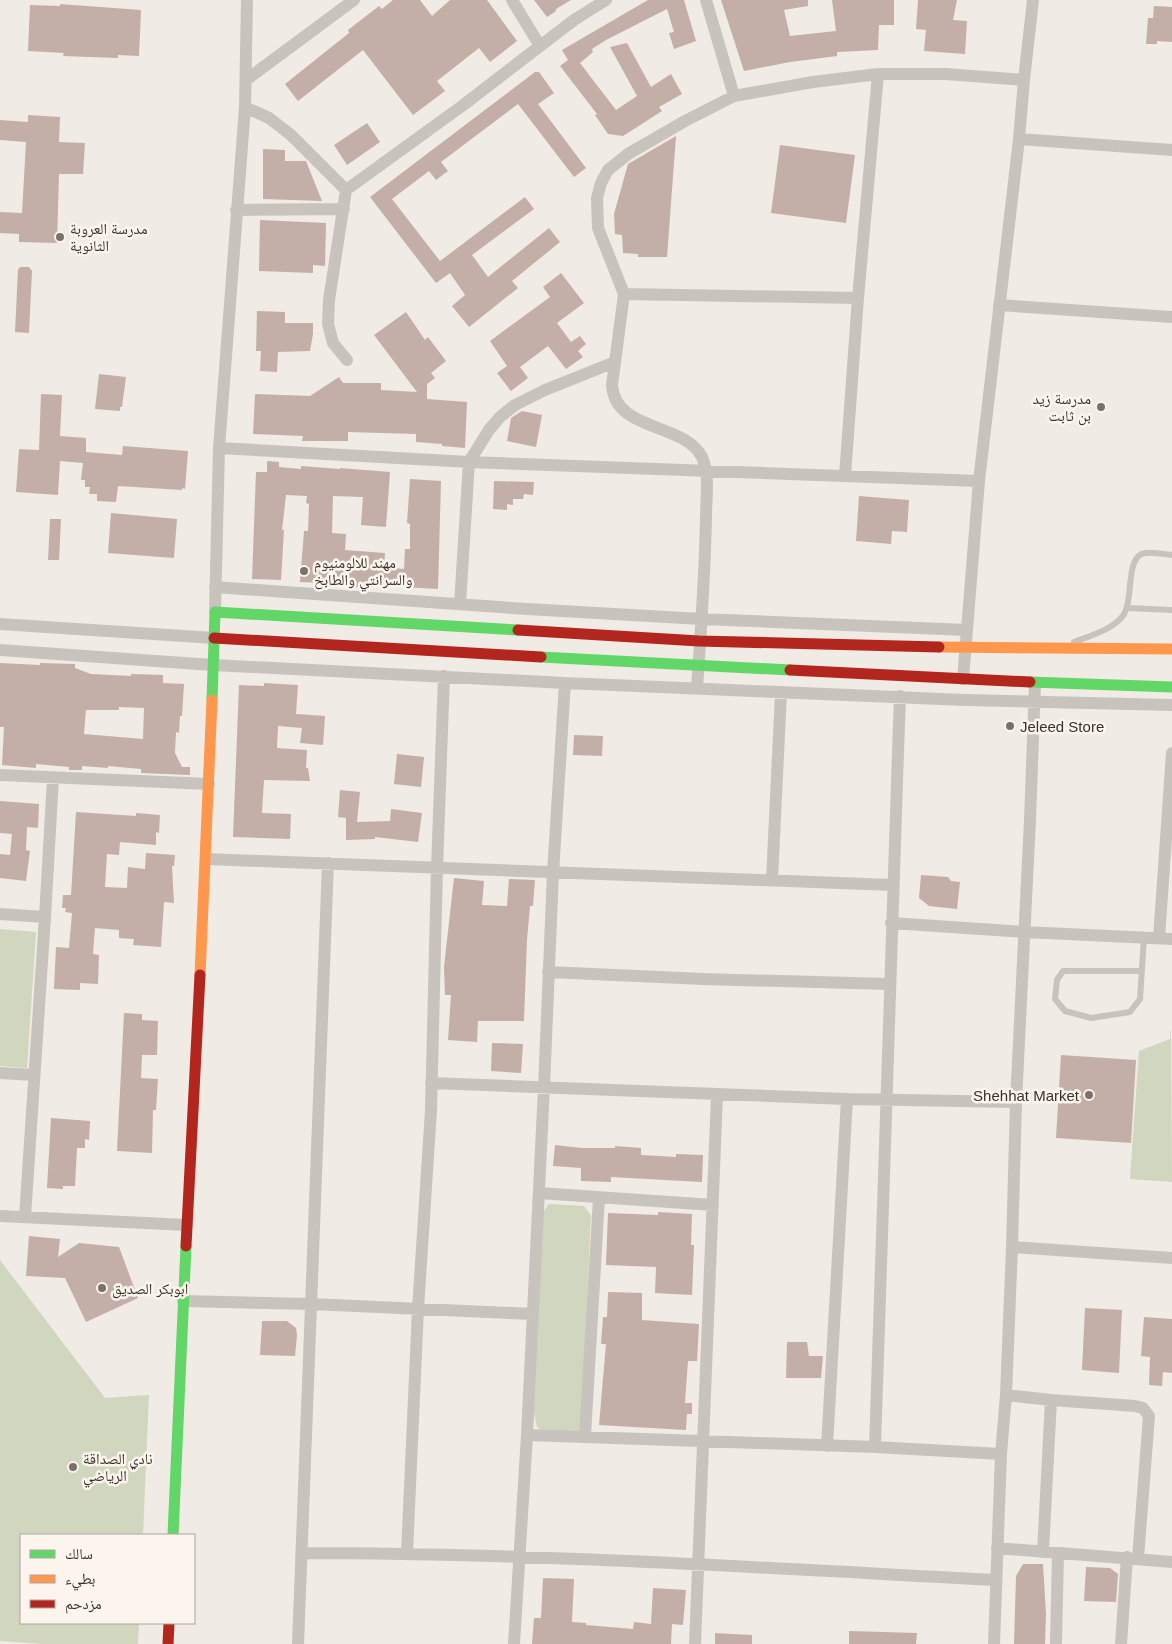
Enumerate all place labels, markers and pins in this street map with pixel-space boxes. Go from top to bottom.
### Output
place label: مدرسة العروبة الثانوية [70,220,148,255]
marker: مدرسة العروبة الثانوية [54,231,66,243]
place label: مدرسة زيد بن ثابت [1032,390,1091,426]
marker: مدرسة زيد بن ثابت [1095,401,1107,413]
place label: مهند للالومنيوم والسرانتي والطابخ [314,554,412,591]
marker: مهند للالومنيوم والسرانتي والطابخ [298,565,310,577]
place label: Jeleed Store [1020,718,1104,735]
marker: Jeleed Store [1004,720,1016,732]
place label: Shehhat Market [973,1087,1080,1104]
marker: Shehhat Market [1083,1089,1095,1101]
place label: ابوبكر الصديق [112,1280,188,1299]
marker: ابوبكر الصديق [96,1282,108,1294]
place label: نادي الصداقة الرياضي [83,1450,153,1487]
marker: نادي الصداقة الرياضي [67,1461,79,1473]

